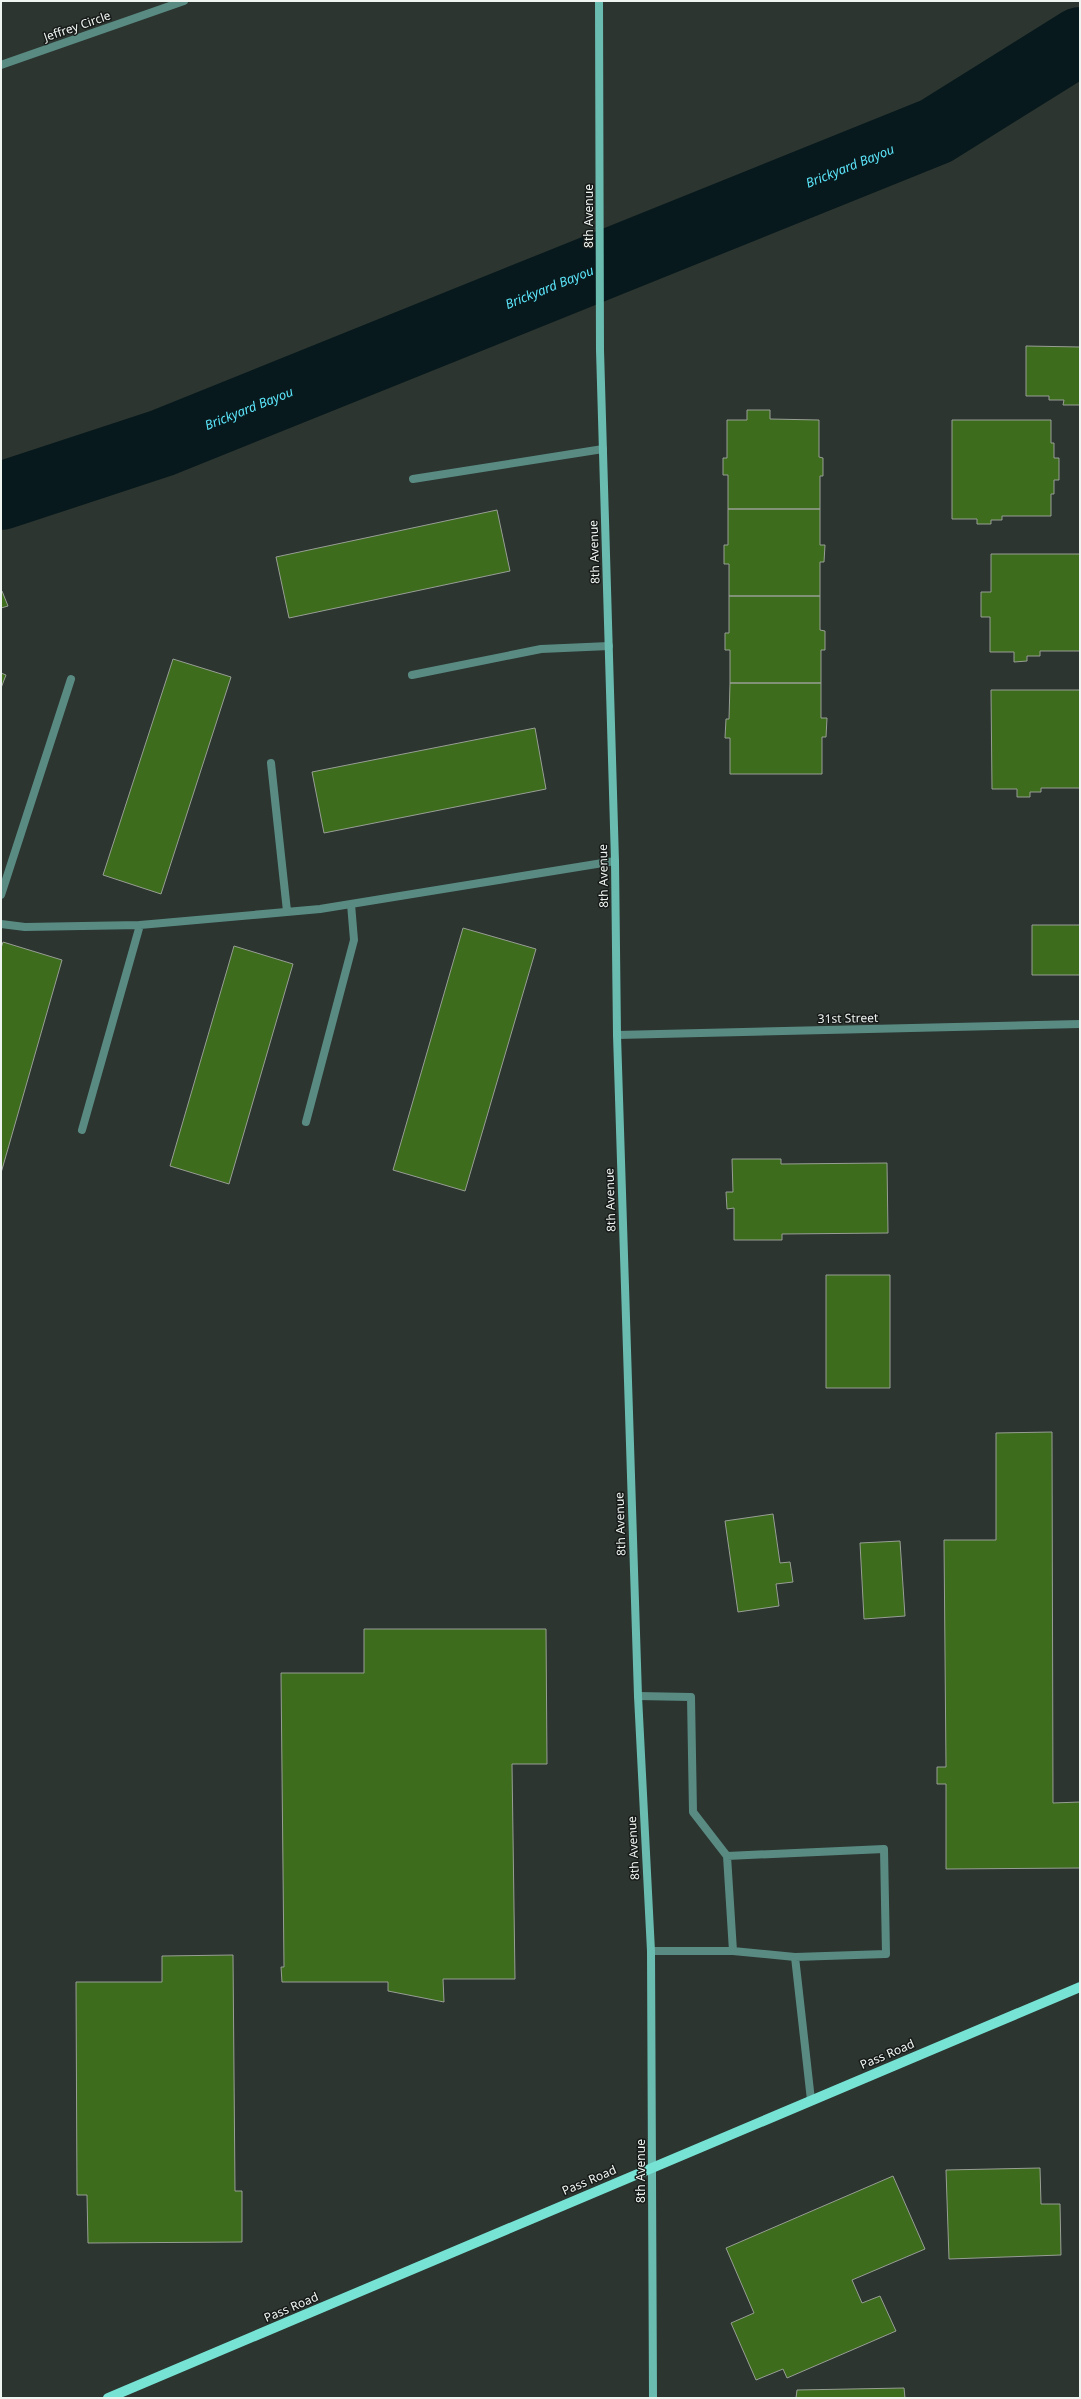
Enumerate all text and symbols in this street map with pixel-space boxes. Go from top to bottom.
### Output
street label: Jeffrey Circle [40,7,113,46]
water label: Brickyard Bayou [803,140,897,192]
street label: 8th Avenue [580,184,597,248]
water label: Brickyard Bayou [502,261,597,313]
water label: Brickyard Bayou [202,382,296,434]
street label: 8th Avenue [584,520,604,584]
street label: 8th Avenue [594,844,612,908]
street label: 31st Street [818,1009,879,1027]
street label: 8th Avenue [600,1168,620,1232]
street label: 8th Avenue [610,1492,630,1556]
street label: 8th Avenue [623,1815,643,1880]
street label: Pass Road [857,2035,917,2073]
street label: 8th Avenue [632,2139,649,2203]
street label: Pass Road [559,2161,619,2199]
street label: Pass Road [261,2288,321,2326]

